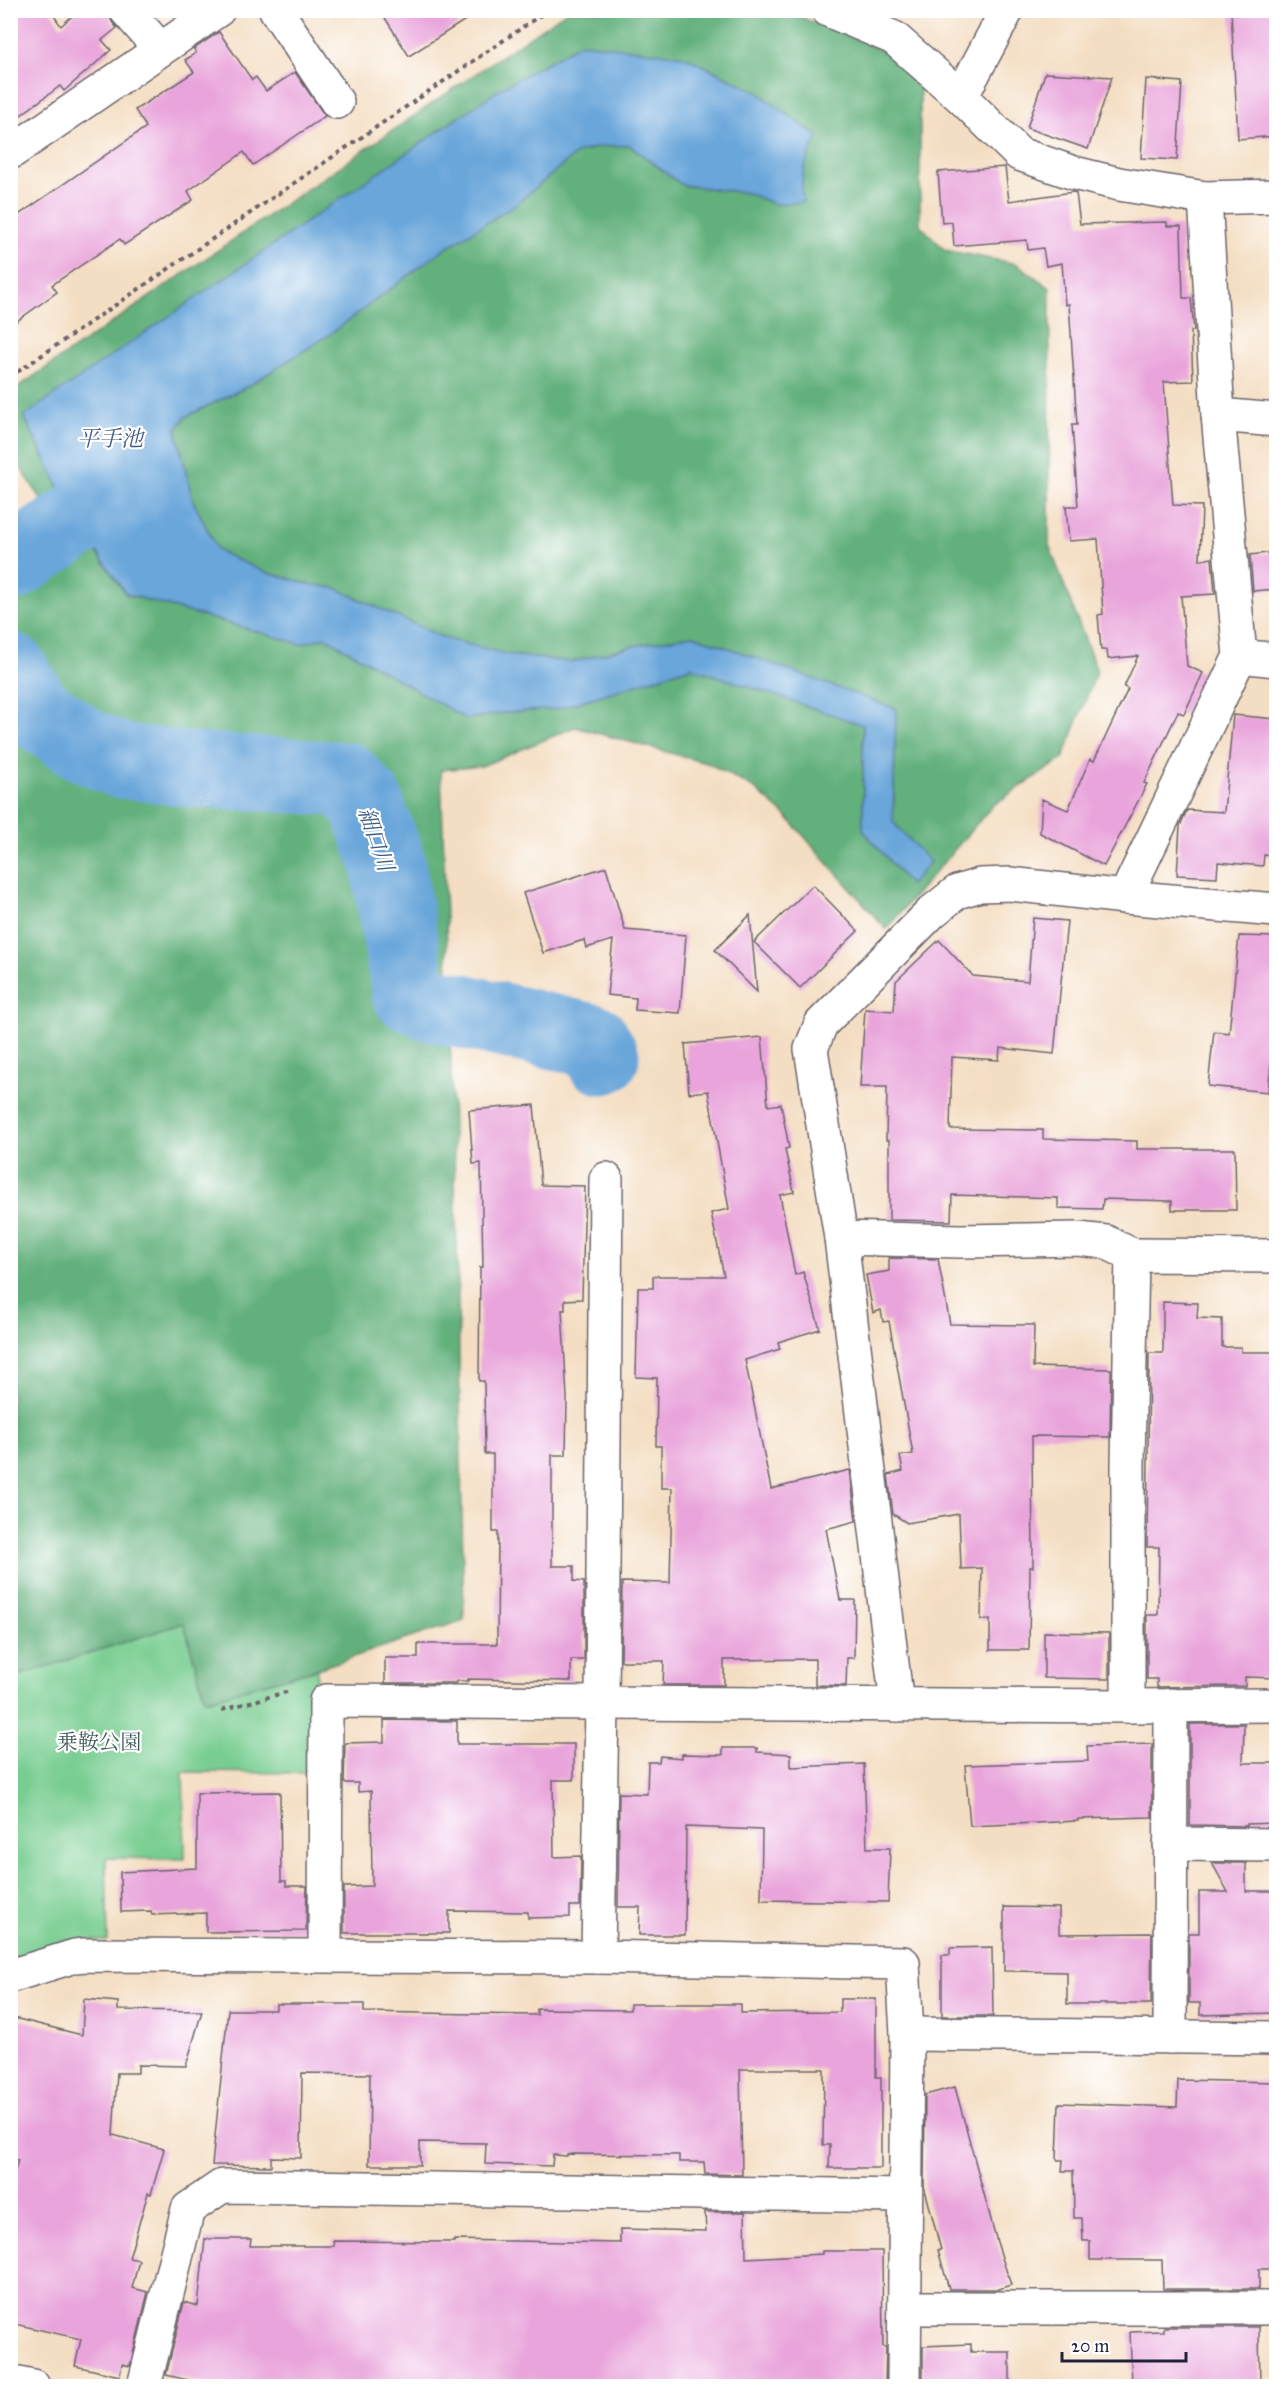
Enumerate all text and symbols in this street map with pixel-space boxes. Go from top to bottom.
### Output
water label: 平手池 [77,425,146,452]
water label: 細口川 [352,803,400,876]
park label: 乗鞍公園 [57,1729,141,1755]
scale bar [1062,2325,1186,2363]
text: 20 m [1071,2335,1109,2357]

